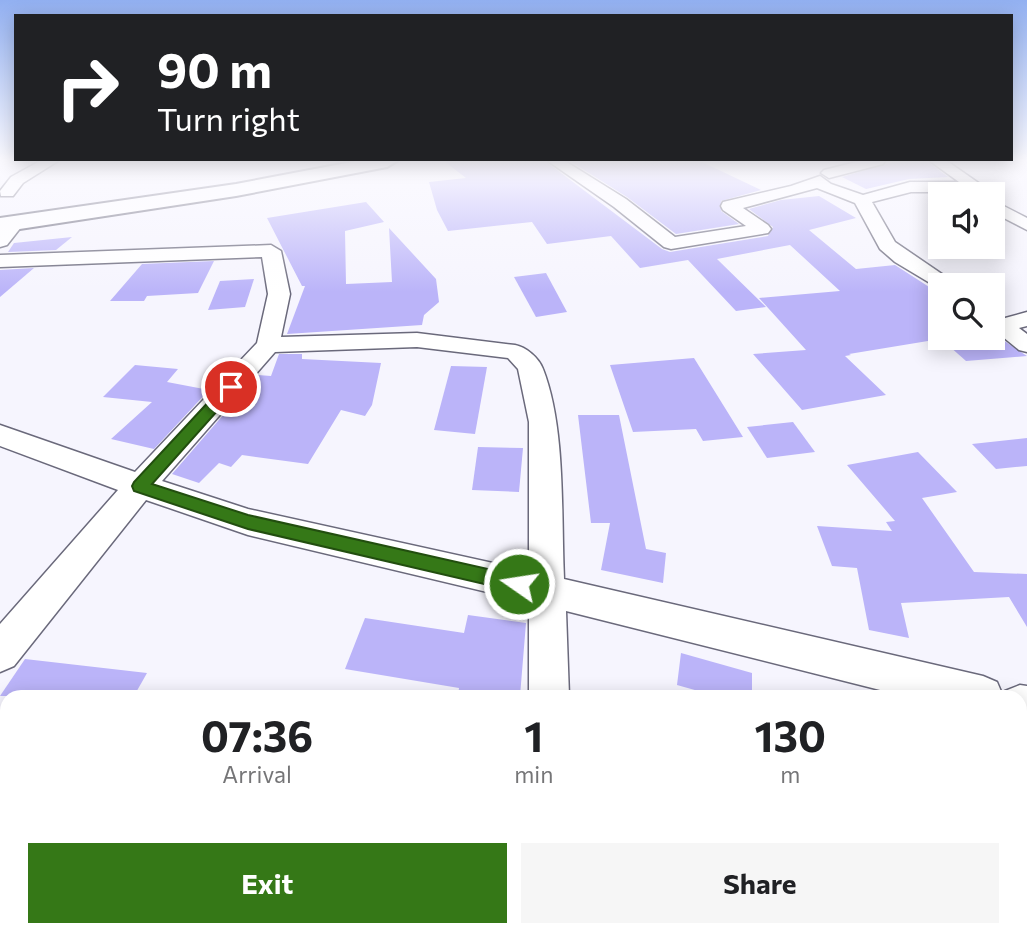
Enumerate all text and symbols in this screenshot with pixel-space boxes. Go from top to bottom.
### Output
text: 90 m [157,38,272,98]
icon: right [42,42,133,133]
text: Turn right [157,98,300,138]
map controls [928,182,1005,350]
button: sound [928,182,1005,259]
button: search [928,273,1005,350]
pin [201,357,261,417]
icon: arrive [212,368,250,406]
position arrow [482,547,556,621]
text: 07:36 [201,709,313,761]
text: 1 [524,709,543,761]
text: 130 [755,709,826,761]
text: Arrival [222,760,292,788]
text: min [514,760,553,788]
text: m [780,760,800,788]
button: Exit [28,843,507,923]
button: Share [521,843,999,923]

